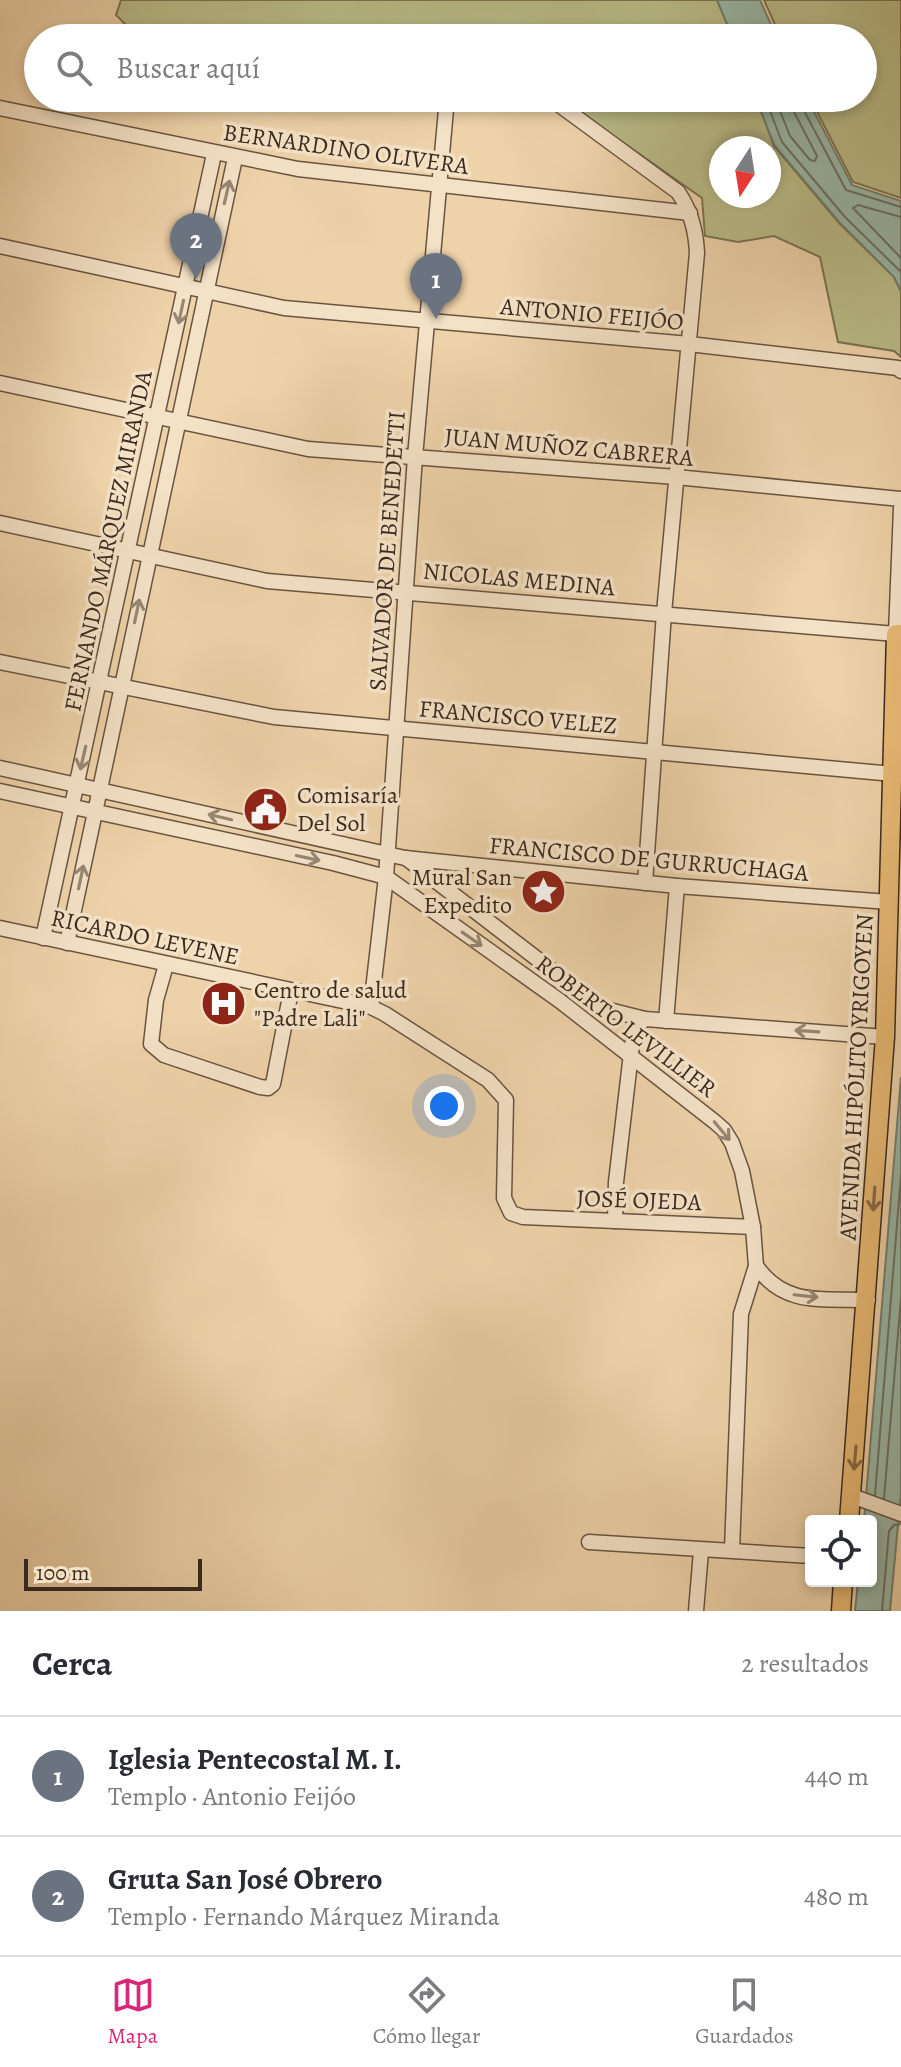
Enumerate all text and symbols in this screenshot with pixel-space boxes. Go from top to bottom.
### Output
search box [24,24,877,112]
icon: search [52,46,96,90]
text: Buscar aquí [116,48,260,88]
street label: BERNARDINO OLIVERA [221,116,472,182]
north arrow [709,136,781,208]
one-way arrow [220,180,235,206]
pin: 2 [170,213,222,279]
pin: 1 [410,253,462,319]
street label: ANTONIO FEIJÓO [498,290,685,338]
one-way arrow [172,299,187,325]
street label: FERNANDO MÁRQUEZ MIRANDA [56,367,160,714]
street label: SALVADOR DE BENEDETTI [361,410,413,692]
street label: JUAN MUÑOZ CABRERA [443,420,696,474]
street label: NICOLAS MEDINA [422,555,617,603]
one-way arrow [130,598,145,624]
street label: FRANCISCO VELEZ [417,692,619,742]
one-way arrow [74,744,89,770]
place label: Comisaría Del Sol [297,779,399,839]
public building icon: Comisaría Del Sol [242,785,290,833]
one-way arrow [208,809,233,824]
street label: FRANCISCO DE GURRUCHAGA [488,829,811,889]
one-way arrow [295,851,320,866]
place label: Mural San Expedito [412,861,512,921]
one-way arrow [74,865,89,890]
place icon: Mural San Expedito [519,867,567,915]
street label: RICARDO LEVENE [48,901,242,973]
street label: AVENIDA HIPÓLITO YRIGOYEN [831,913,881,1242]
one-way arrow [461,930,482,947]
street label: ROBERTO LEVILLIER [529,947,723,1105]
place label: Centro de salud "Padre Lali" [254,974,407,1034]
hospital icon: Centro de salud "Padre Lali" [199,980,247,1028]
one-way arrow [794,1023,821,1038]
your location [424,1086,464,1126]
one-way arrow [713,1120,731,1140]
street label: JOSÉ OJEDA [576,1182,703,1218]
one-way arrow [867,1185,882,1212]
one-way arrow [792,1289,819,1304]
one-way arrow [847,1444,862,1471]
map controls [805,1515,877,1587]
button: locate [805,1515,877,1587]
scale bar [24,1555,202,1591]
text: 100 m [36,1558,90,1588]
text: Cerca [32,1640,113,1687]
text: 2 resultados [741,1646,869,1681]
text: Iglesia Pentecostal M. I. [108,1739,402,1779]
text: 1 [53,1759,63,1794]
text: 440 m [805,1759,869,1794]
text: Templo · Antonio Feijóo [108,1779,356,1814]
text: Gruta San José Obrero [108,1859,383,1899]
text: 2 [52,1879,64,1914]
text: 480 m [804,1879,869,1914]
text: Templo · Fernando Márquez Miranda [108,1899,500,1934]
tab: Mapa [107,1973,158,2051]
tab: Cómo llegar [373,1973,480,2051]
tab: Guardados [695,1973,794,2051]

